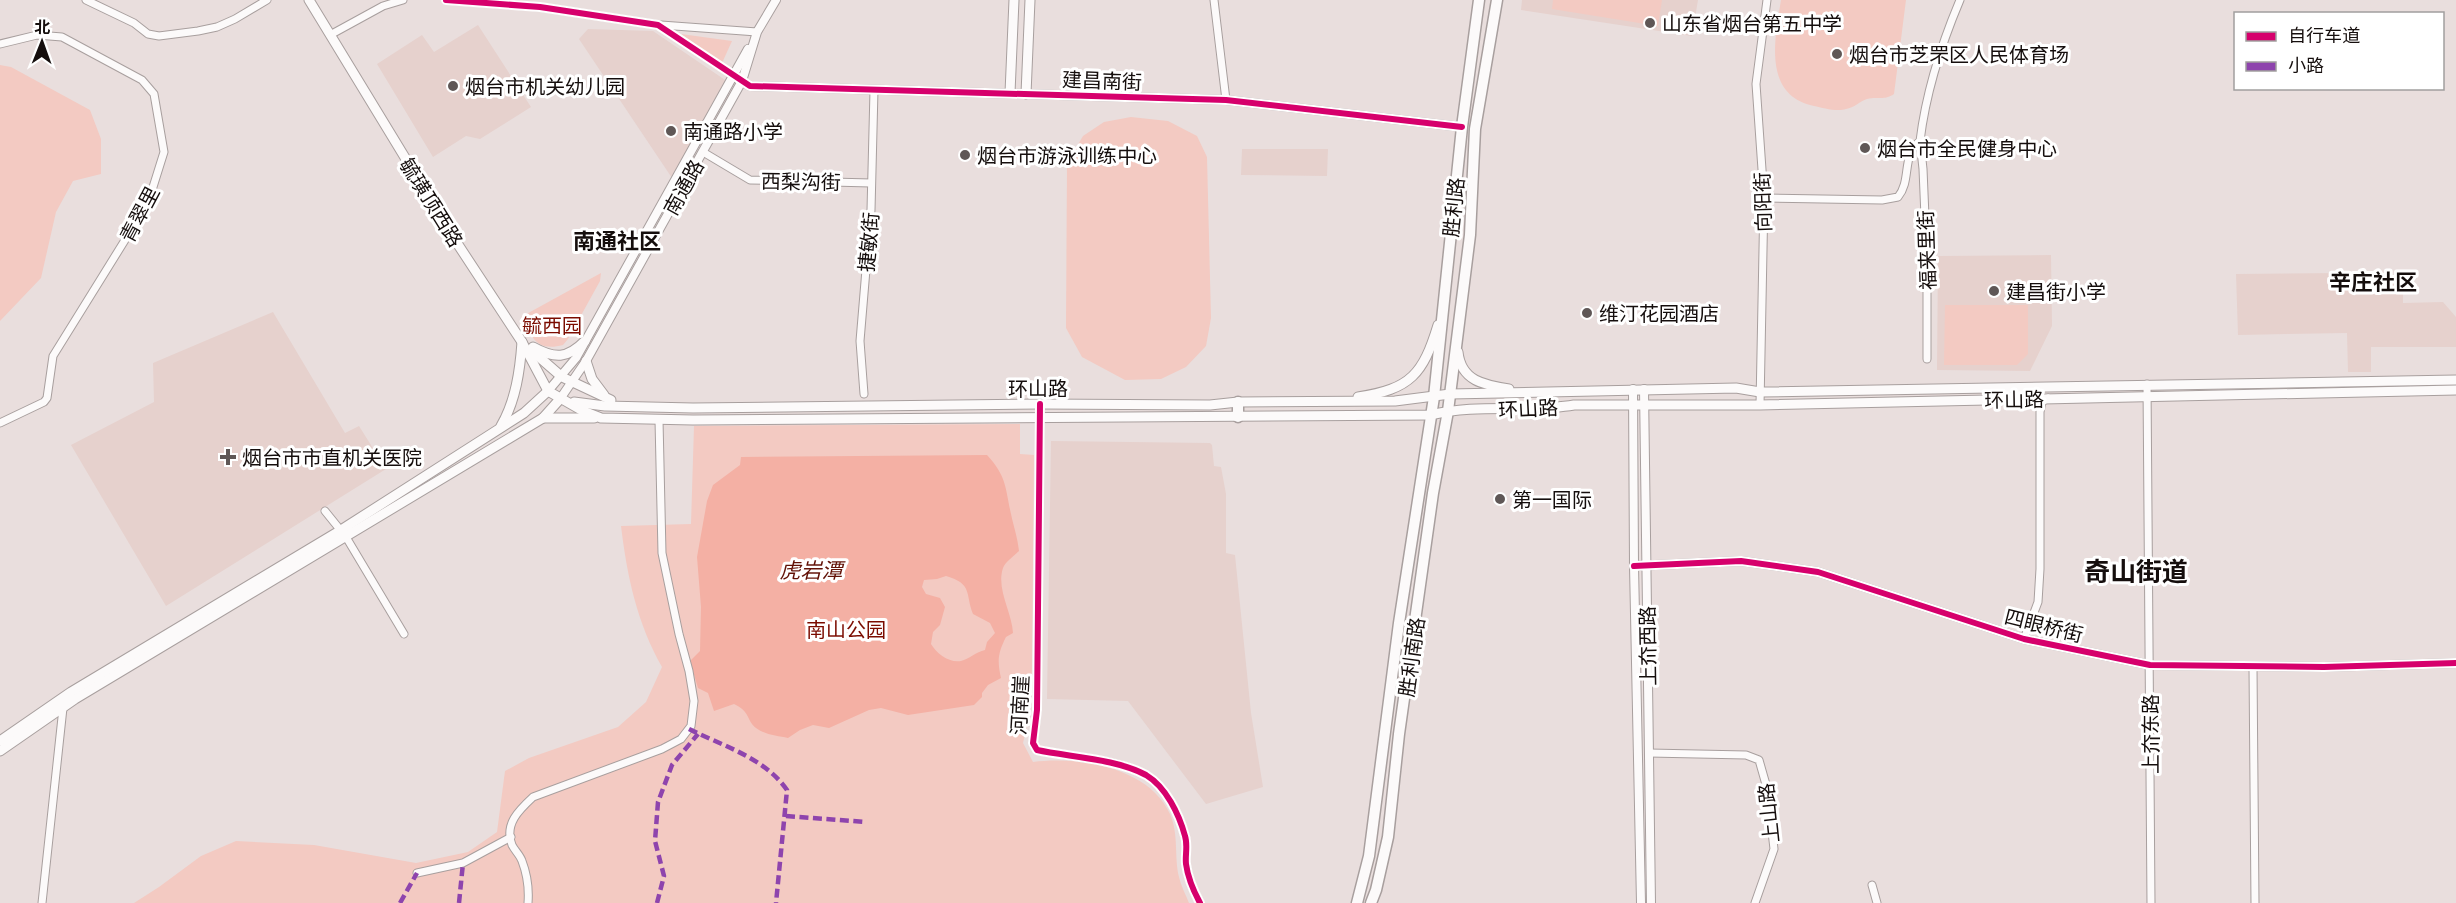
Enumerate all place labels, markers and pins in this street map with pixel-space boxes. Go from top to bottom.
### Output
place label: 山东省烟台第五中学 [1662,11,1842,35]
marker: 山东省烟台第五中学 [1643,16,1657,30]
place label: 烟台市芝罘区人民体育场 [1849,42,2069,66]
marker: 烟台市芝罘区人民体育场 [1830,47,1844,61]
place label: 烟台市机关幼儿园 [465,74,625,98]
marker: 烟台市机关幼儿园 [446,79,460,93]
place label: 南通路小学 [683,119,783,143]
marker: 南通路小学 [664,124,678,138]
place label: 烟台市全民健身中心 [1877,136,2057,160]
marker: 烟台市全民健身中心 [1858,141,1872,155]
place label: 烟台市游泳训练中心 [977,143,1157,167]
marker: 烟台市游泳训练中心 [958,148,972,162]
place label: 建昌街小学 [2006,279,2106,303]
marker: 建昌街小学 [1987,284,2001,298]
place label: 维汀花园酒店 [1599,301,1719,325]
marker: 维汀花园酒店 [1580,306,1594,320]
place label: 烟台市市直机关医院 [242,445,422,469]
marker: 烟台市市直机关医院 [219,448,237,466]
place label: 第一国际 [1512,487,1592,511]
marker: 第一国际 [1493,492,1507,506]

